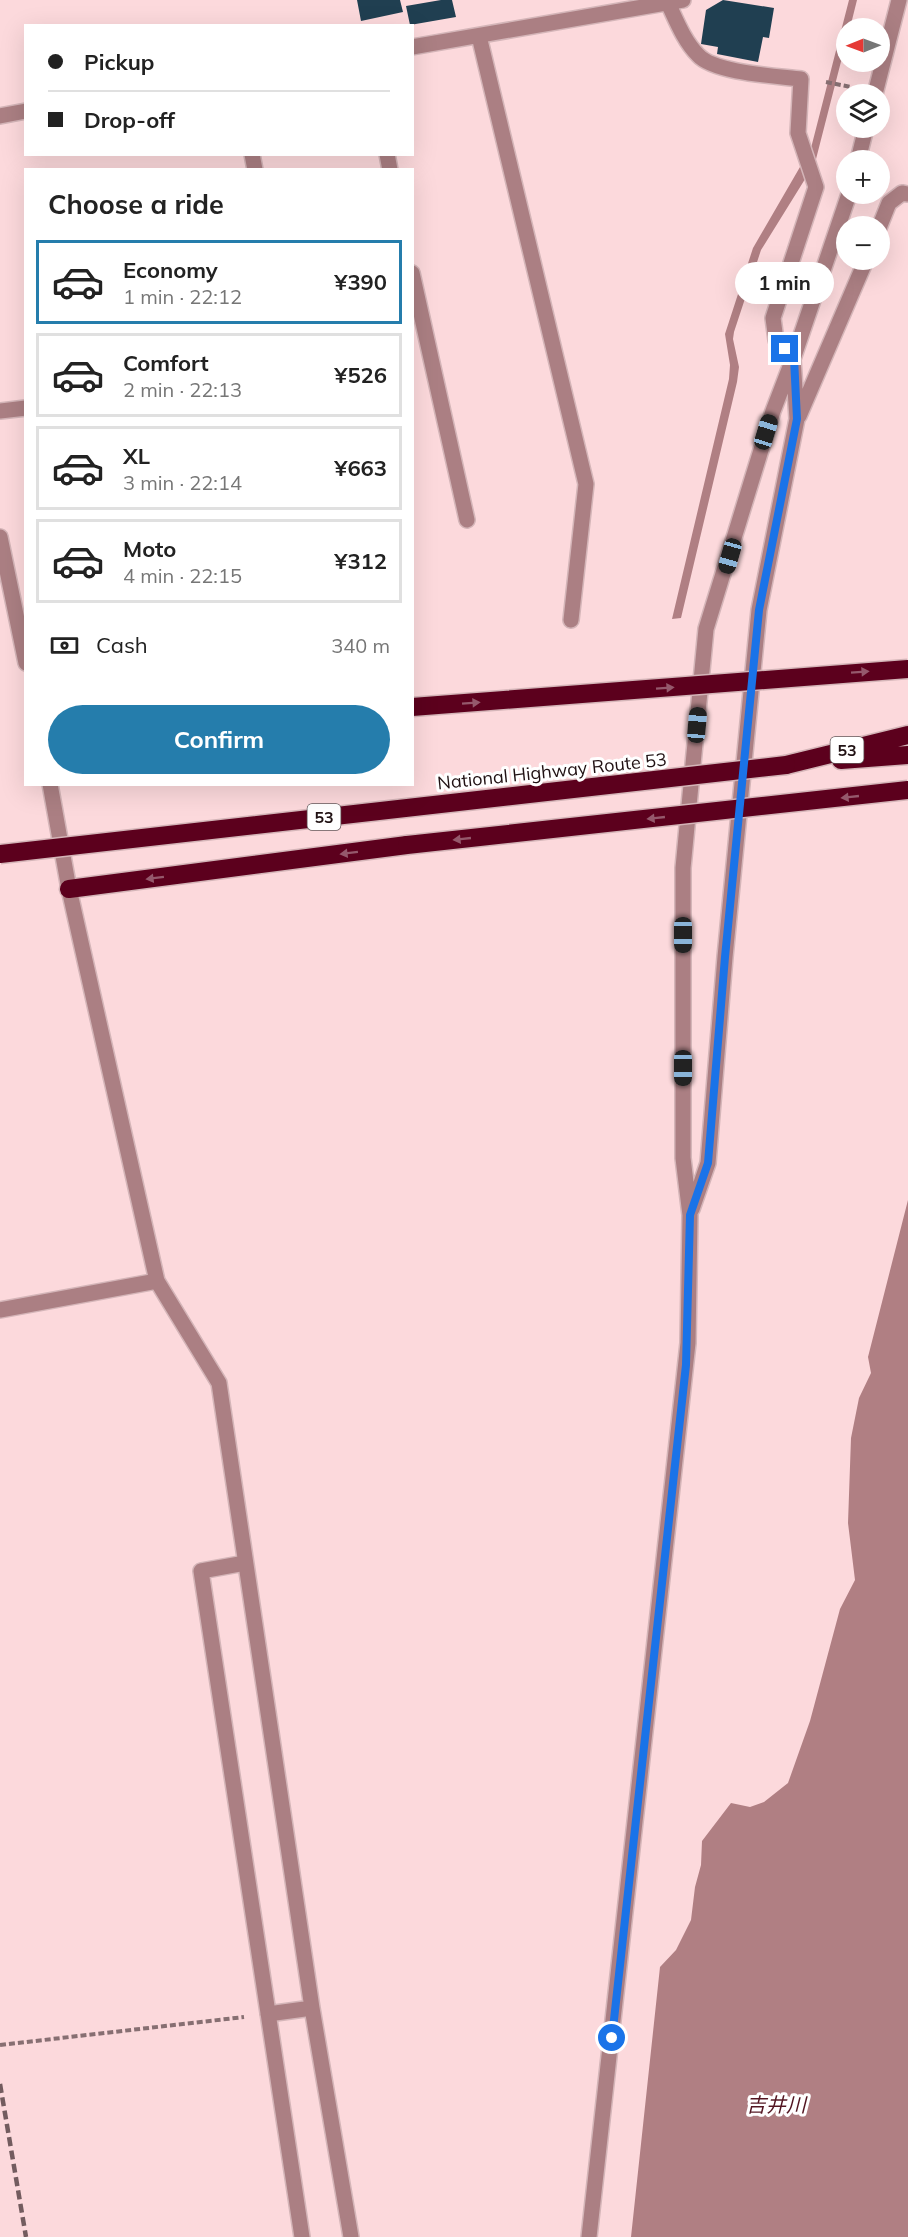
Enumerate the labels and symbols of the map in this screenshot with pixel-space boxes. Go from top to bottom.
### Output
north arrow [836,18,890,72]
callout: 1 min [736,262,834,304]
route end [771,335,798,362]
car [752,412,780,452]
car [716,536,744,576]
one-way arrow [850,668,869,677]
one-way arrow [656,683,675,693]
one-way arrow [461,698,480,708]
car [686,706,708,744]
road number: 53 [830,737,864,763]
street label: National Highway Route 53 [436,748,668,794]
one-way arrow [840,792,859,802]
road number: 53 [308,804,340,830]
one-way arrow [646,813,665,823]
one-way arrow [453,834,472,844]
one-way arrow [339,848,358,857]
one-way arrow [146,873,165,882]
car [674,917,692,953]
car [674,1050,692,1086]
route start [598,2024,625,2051]
water label: 吉井川 [746,2092,808,2117]

